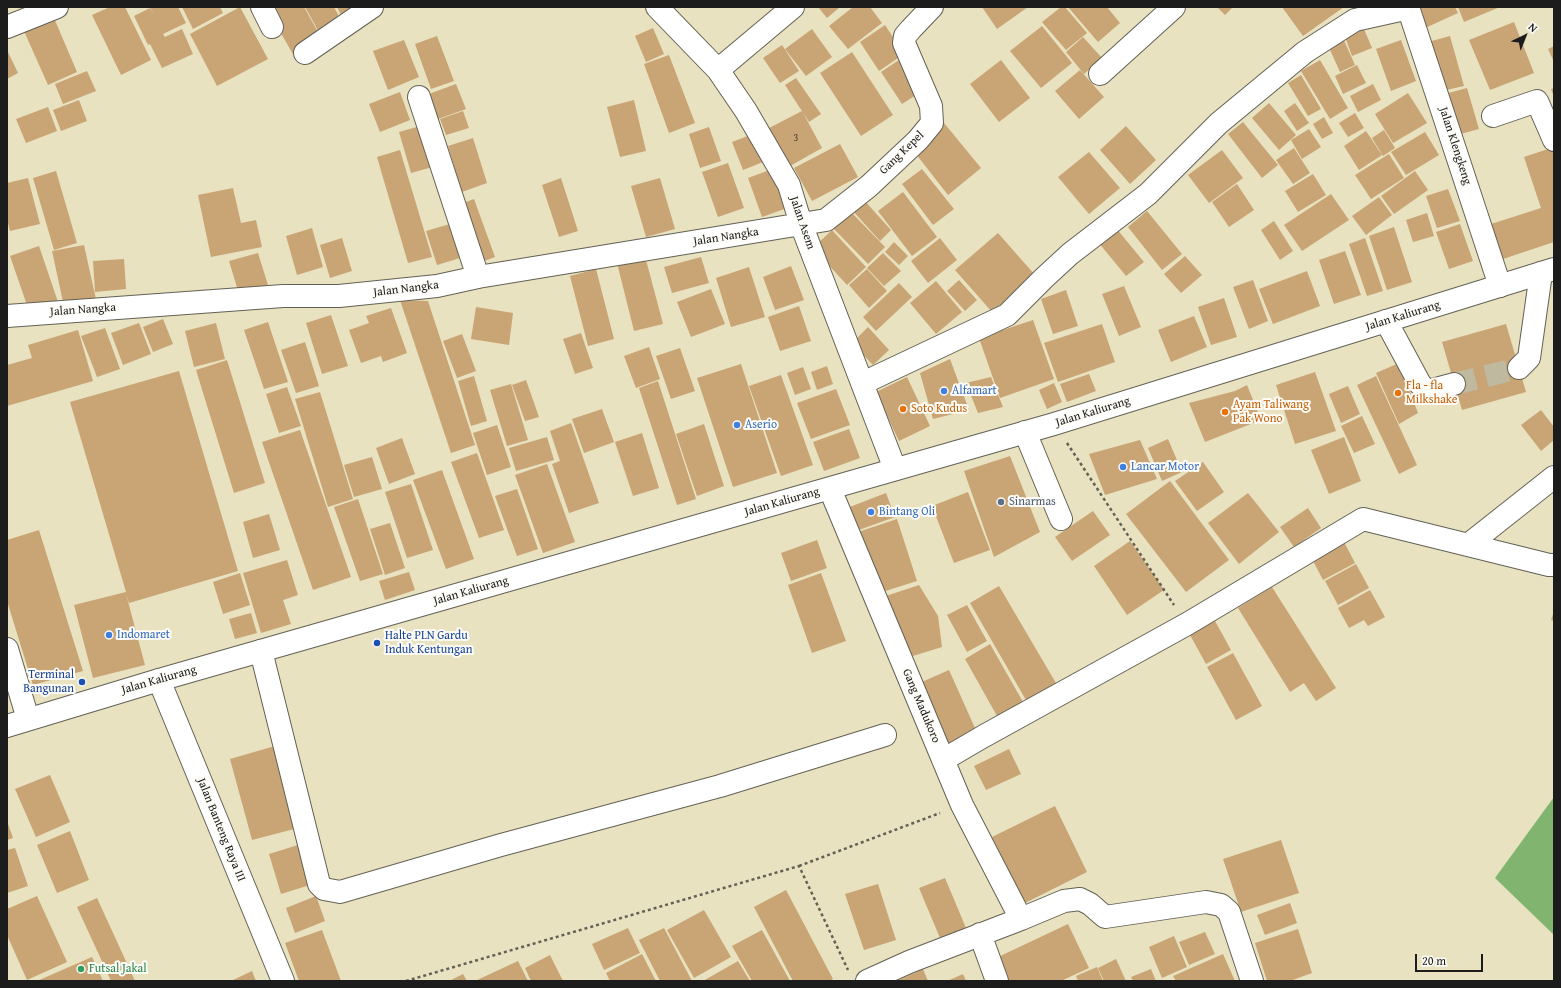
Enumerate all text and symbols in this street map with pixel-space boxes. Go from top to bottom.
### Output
north arrow [1505,16,1545,56]
text: N [1525,19,1541,36]
street label: Jalan Klengkeng [1436,105,1474,187]
street label: Gang Kepel [877,128,927,178]
house number: 3 [794,132,798,144]
street label: Jalan Asem [786,194,818,252]
street label: Jalan Nangka [692,225,760,249]
street label: Jalan Nangka [372,278,440,300]
street label: Jalan Kaliurang [1364,298,1442,334]
street label: Jalan Nangka [50,301,116,319]
place label: Fla - fla Milkshake [1406,379,1457,407]
place label: Alfamart [952,384,997,398]
marker: Alfamart [939,386,949,396]
marker: Fla - fla Milkshake [1393,388,1403,398]
street label: Jalan Kaliurang [1054,394,1132,430]
place label: Ayam Taliwang Pak Wono [1233,398,1309,426]
place label: Soto Kudus [911,402,967,416]
marker: Soto Kudus [898,404,908,414]
marker: Ayam Taliwang Pak Wono [1220,407,1230,417]
place label: Aserio [745,418,777,432]
marker: Aserio [732,420,742,430]
place label: Lancar Motor [1131,460,1199,474]
marker: Lancar Motor [1118,462,1128,472]
street label: Jalan Kaliurang [743,484,821,520]
place label: Sinarmas [1009,495,1056,509]
marker: Sinarmas [996,497,1006,507]
place label: Bintang Oli [879,505,935,519]
marker: Bintang Oli [866,507,876,517]
street label: Jalan Kaliurang [432,573,510,609]
place label: Indomaret [117,628,170,642]
place label: Halte PLN Gardu Induk Kentungan [385,629,472,657]
marker: Indomaret [104,630,114,640]
marker: Halte PLN Gardu Induk Kentungan [372,638,382,648]
street label: Jalan Kaliurang [120,662,198,698]
street label: Gang Madukoro [899,667,943,745]
place label: Terminal Bangunan [23,668,74,696]
marker: Terminal Bangunan [77,677,87,687]
street label: Jalan Banteng Raya III [194,776,248,884]
scale bar [1417,946,1485,972]
text: 20 m [1422,952,1446,969]
place label: Futsal Jakal [89,962,147,976]
marker: Futsal Jakal [76,964,86,974]

